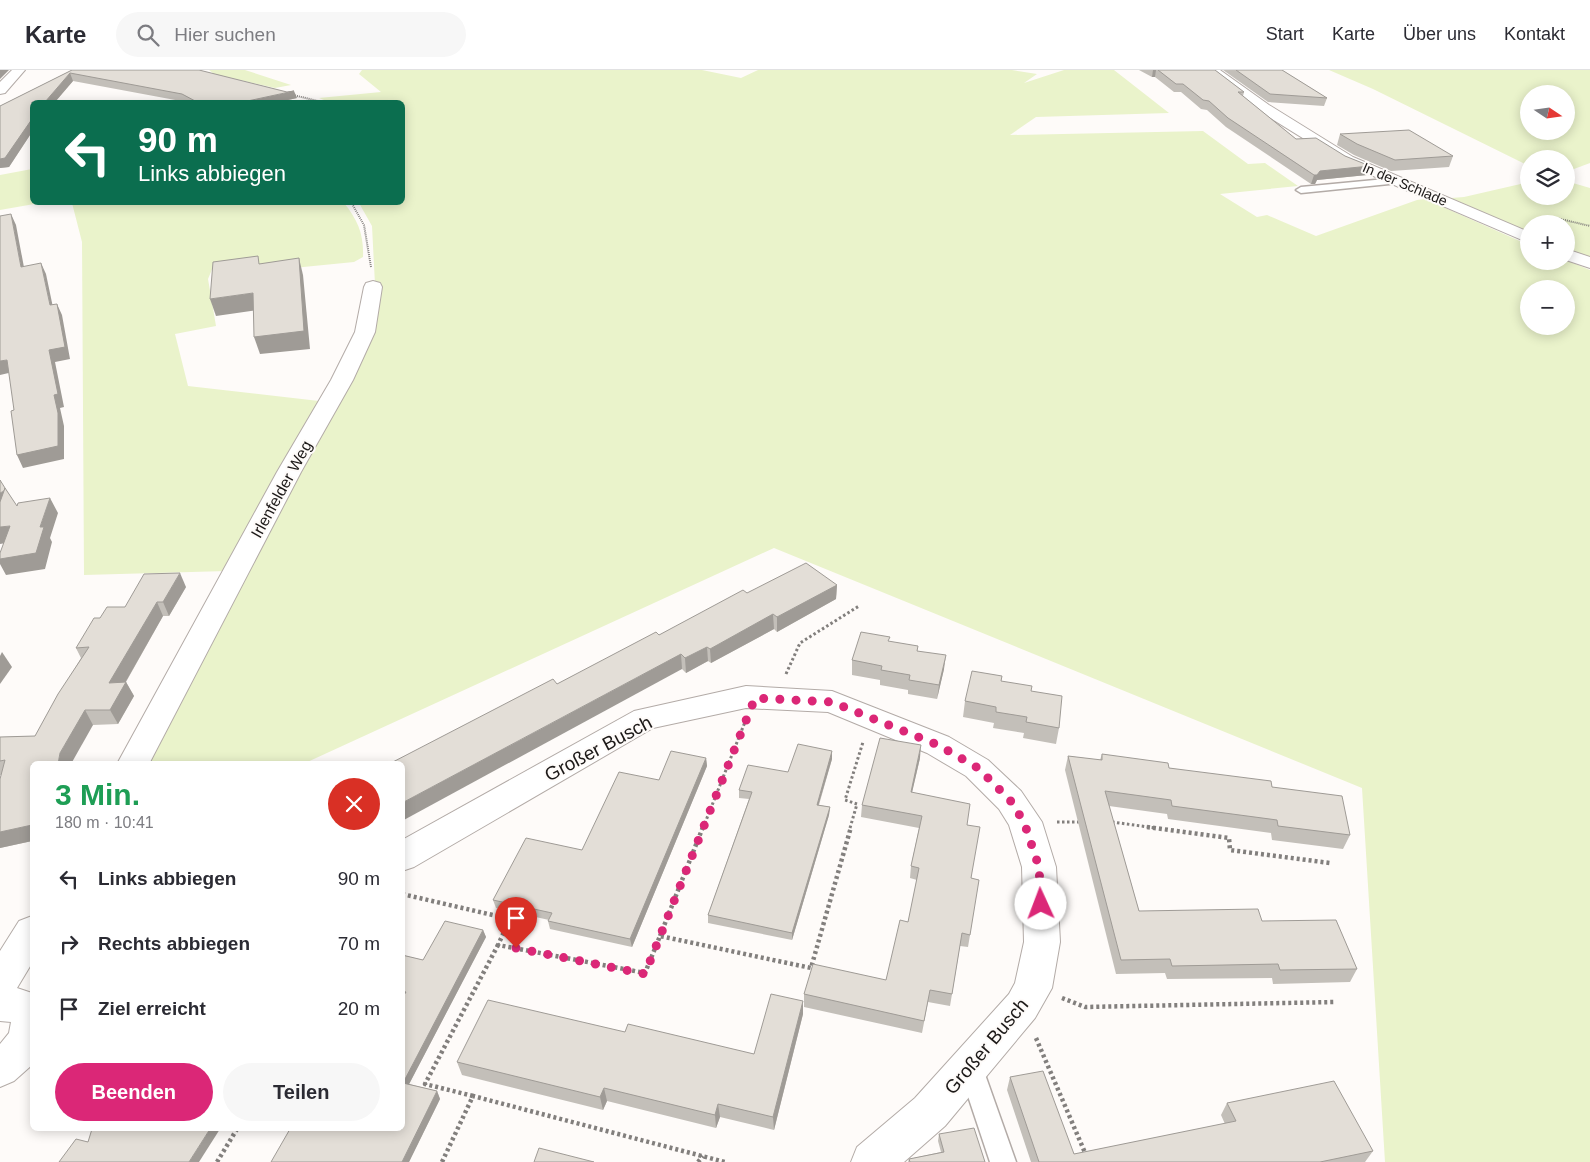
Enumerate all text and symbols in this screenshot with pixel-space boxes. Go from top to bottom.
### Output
search box [116,12,466,57]
text: Karte [25,21,86,48]
icon: search [134,21,162,49]
text: Hier suchen [174,24,276,45]
text: Start [1266,24,1304,44]
text: Karte [1332,24,1375,44]
text: Über uns [1403,24,1476,44]
text: Kontakt [1504,24,1565,44]
north arrow [1520,85,1575,140]
map controls [1520,85,1575,335]
icon: left [55,120,120,185]
text: 90 m [138,120,218,159]
button: layers [1520,150,1575,205]
street label: In der Schlade [1360,159,1450,209]
text: Links abbiegen [138,161,286,186]
button: + [1520,215,1575,270]
button: − [1520,280,1575,335]
street label: Irlenfelder Weg [248,438,315,541]
street label: Großer Busch [541,711,655,785]
text: 3 Min. [55,778,140,811]
button: close [328,778,380,830]
text: 180 m · 10:41 [55,814,154,831]
icon: left [55,865,83,893]
text: Links abbiegen [98,868,236,889]
text: 90 m [338,868,380,889]
position arrow [1014,877,1066,929]
pin [495,897,537,948]
icon: arrive [502,904,530,932]
icon: right [55,930,83,958]
text: Rechts abbiegen [98,933,250,954]
text: 70 m [338,933,380,954]
street label: Großer Busch [940,994,1032,1098]
icon: arrive [55,995,83,1023]
text: Ziel erreicht [98,998,206,1019]
text: 20 m [338,998,380,1019]
button: Beenden [55,1063,213,1121]
button: Teilen [223,1063,380,1121]

